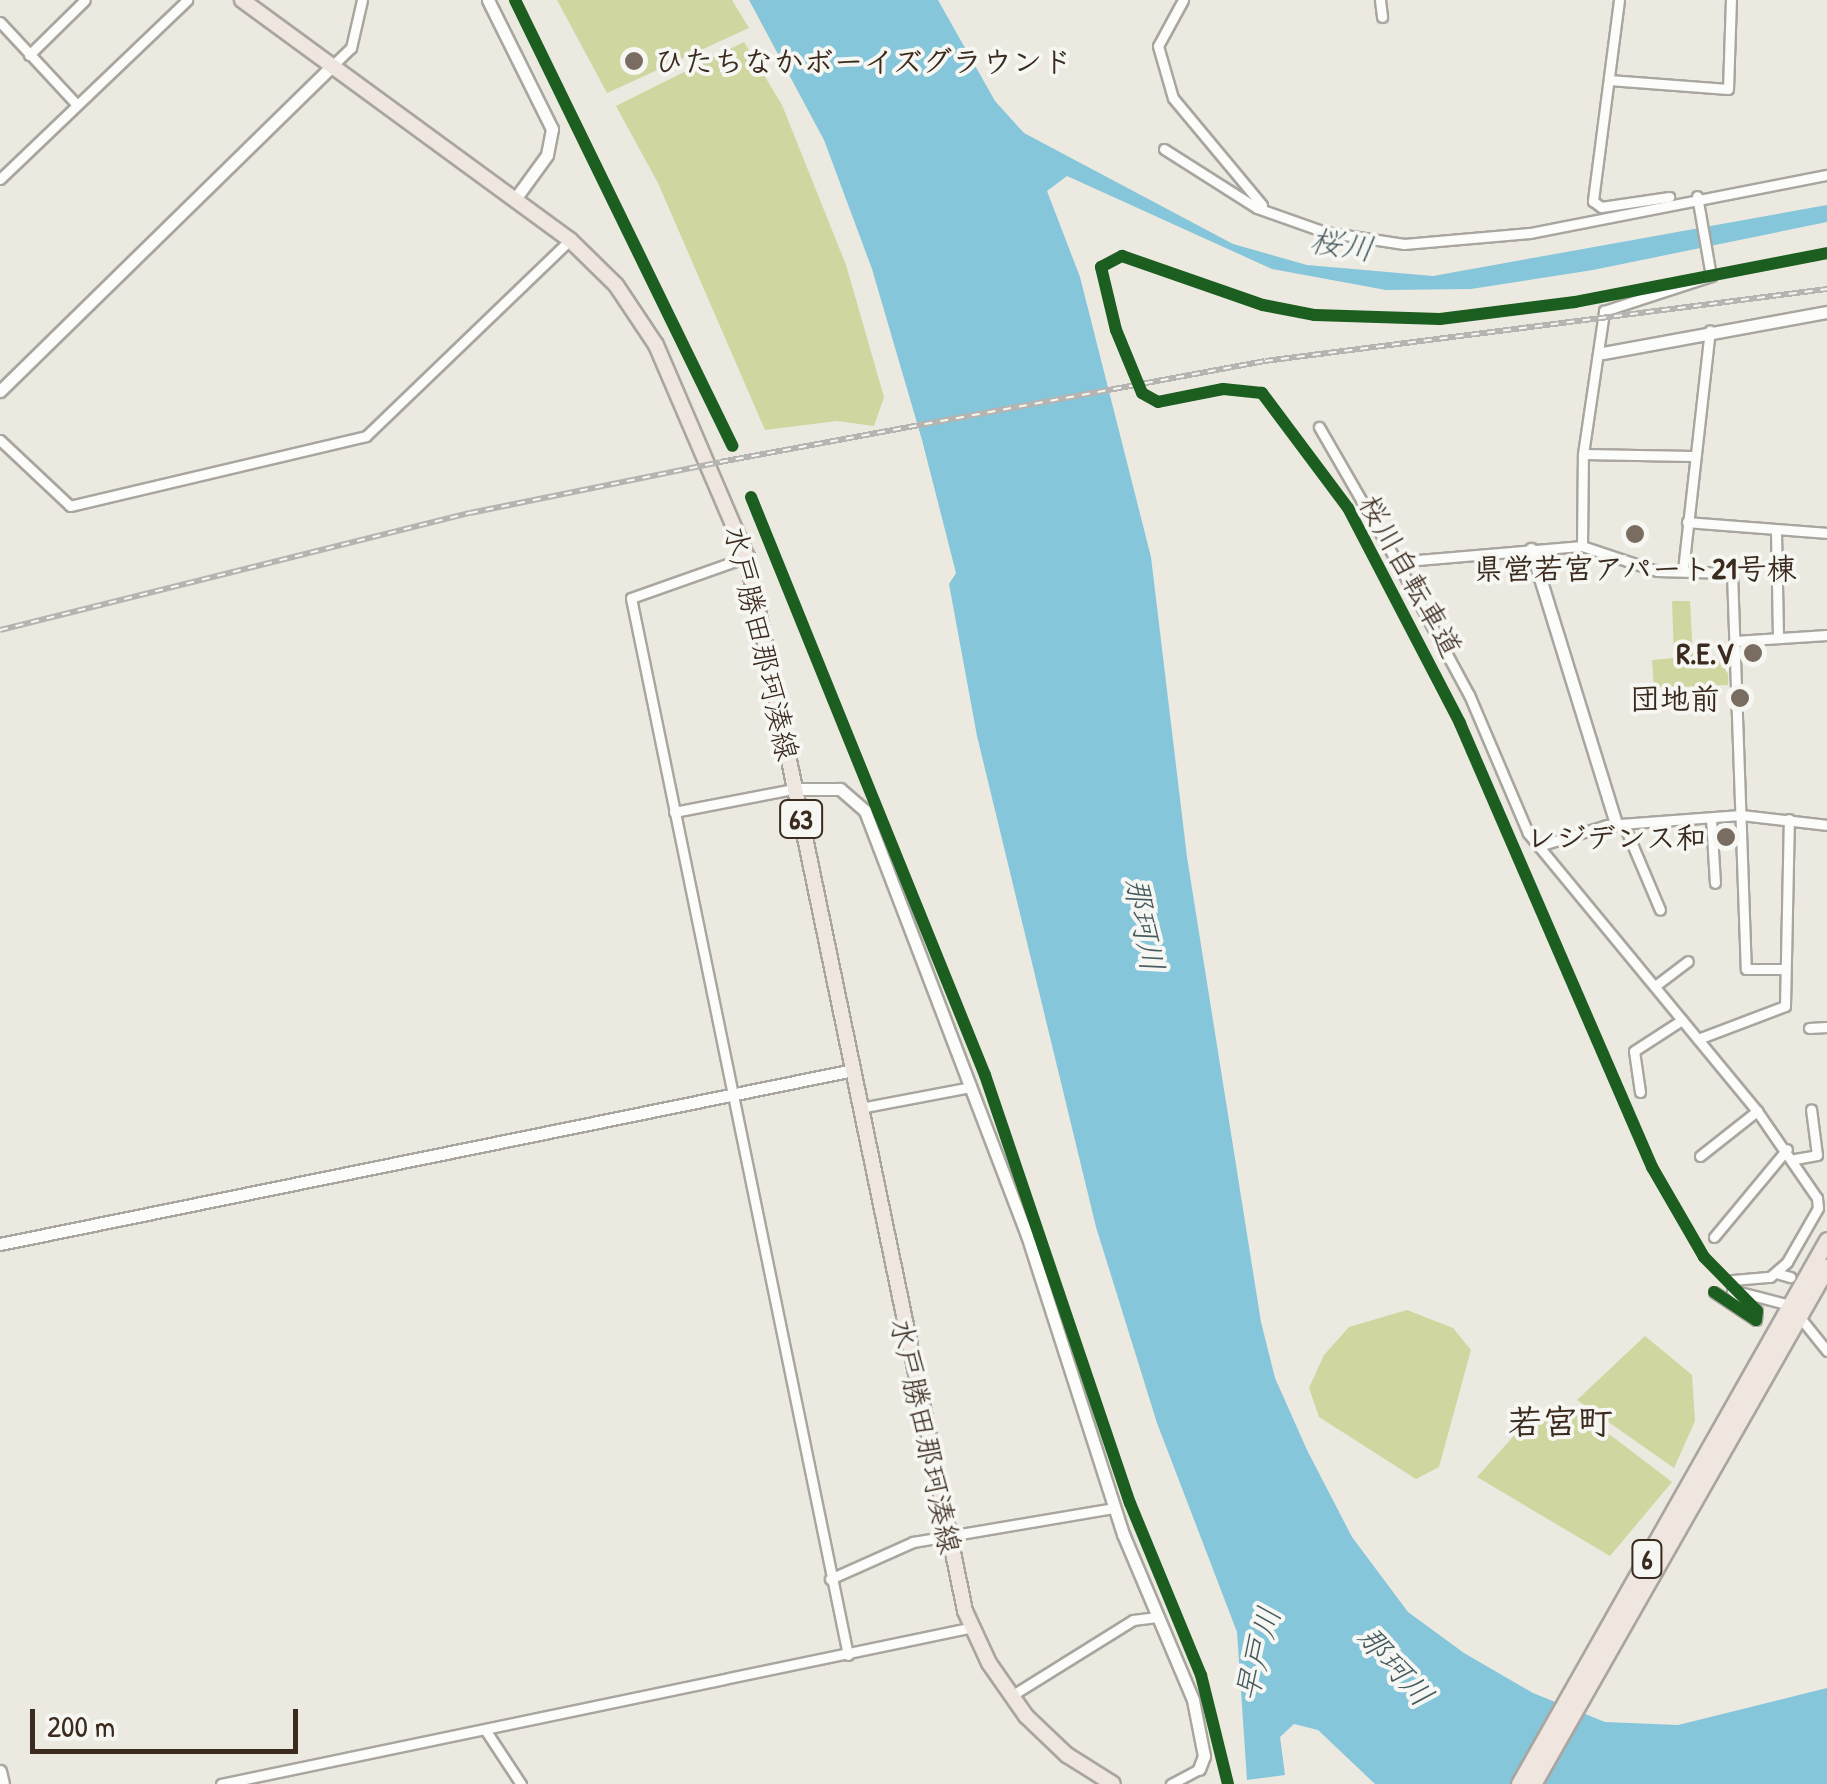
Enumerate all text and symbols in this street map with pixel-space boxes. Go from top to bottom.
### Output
place label: ひたちなかボーイズグラウンド [654,43,1074,79]
marker: ひたちなかボーイズグラウンド [623,50,645,72]
water label: 桜川 [1307,221,1377,269]
street label: 桜川自転車道 [1352,489,1470,663]
street label: 水戸勝田那珂湊線 [717,522,807,764]
marker: 県営若宮アパート21号棟 [1624,523,1646,545]
place label: 県営若宮アパート21号棟 [1473,550,1797,586]
place label: R.E.V [1676,635,1733,671]
marker: R.E.V [1742,642,1764,664]
place label: 団地前 [1630,680,1720,716]
marker: 団地前 [1729,687,1751,709]
road number: 63 [778,796,824,842]
place label: レジデンス和 [1526,819,1706,855]
marker: レジデンス和 [1715,826,1737,848]
water label: 那珂川 [1116,873,1172,975]
street label: 水戸勝田那珂湊線 [883,1315,969,1557]
district label: 若宮町 [1508,1401,1612,1443]
road number: 6 [1630,1536,1664,1582]
water label: 早戸川 [1227,1603,1289,1705]
water label: 那珂川 [1349,1617,1441,1715]
scale bar [35,1689,302,1751]
text: 200 m [47,1706,115,1746]

